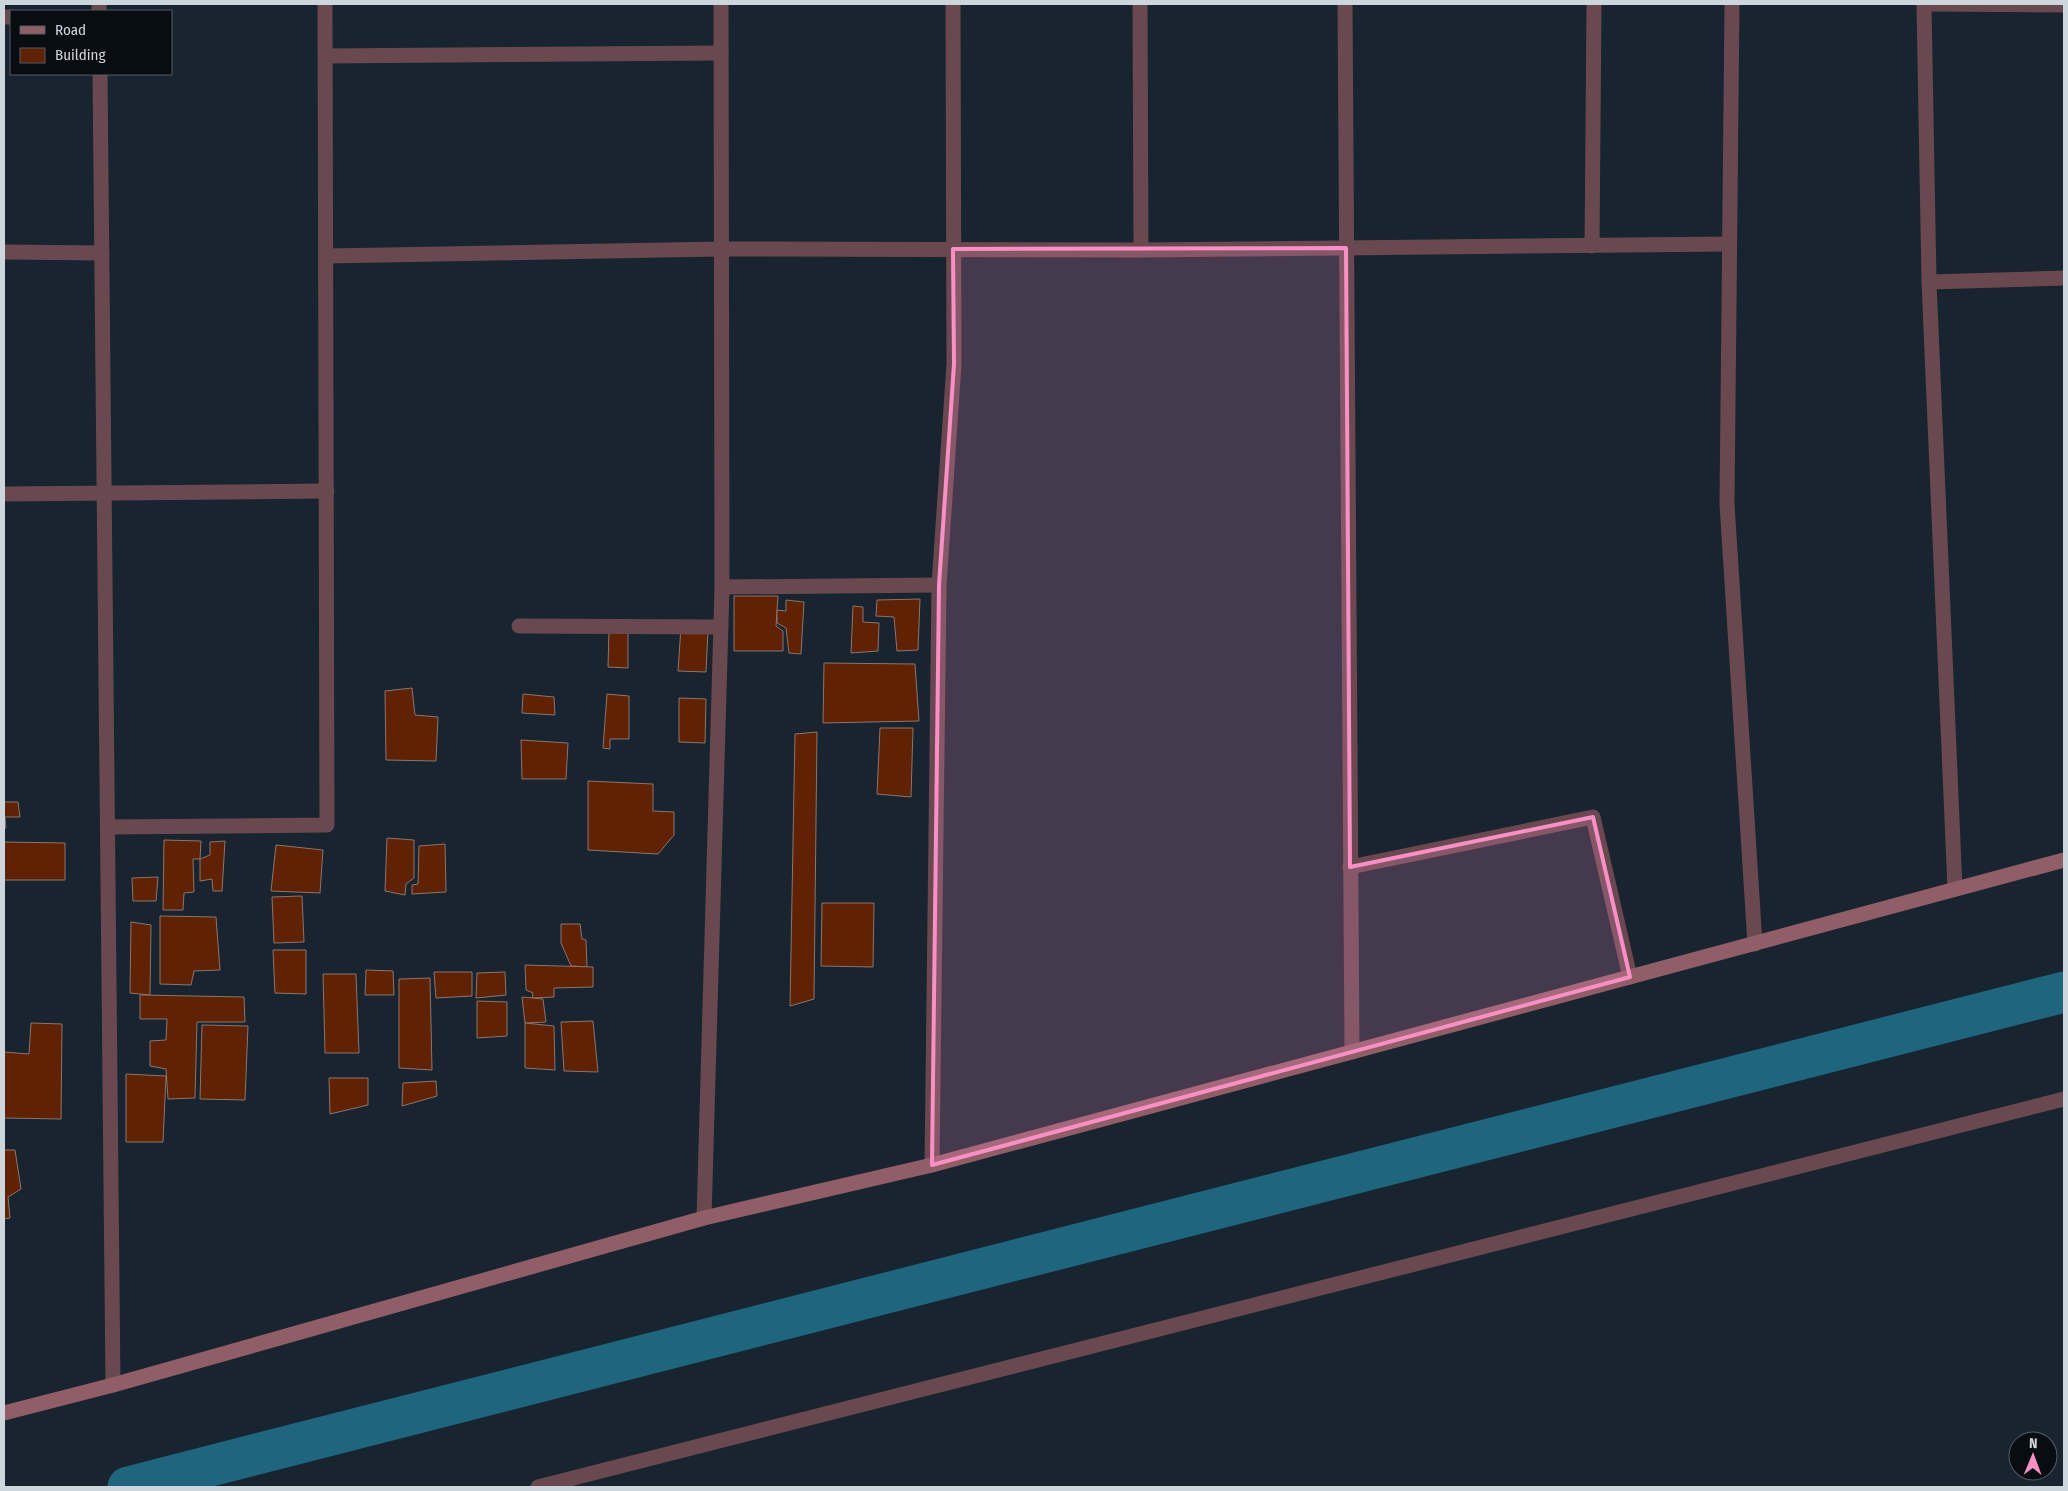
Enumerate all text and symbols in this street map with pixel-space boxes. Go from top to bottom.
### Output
legend [10,10,172,75]
text: Road [55,21,86,39]
text: Building [55,46,106,64]
north arrow [2008,1431,2058,1481]
text: N [2029,1435,2038,1452]

